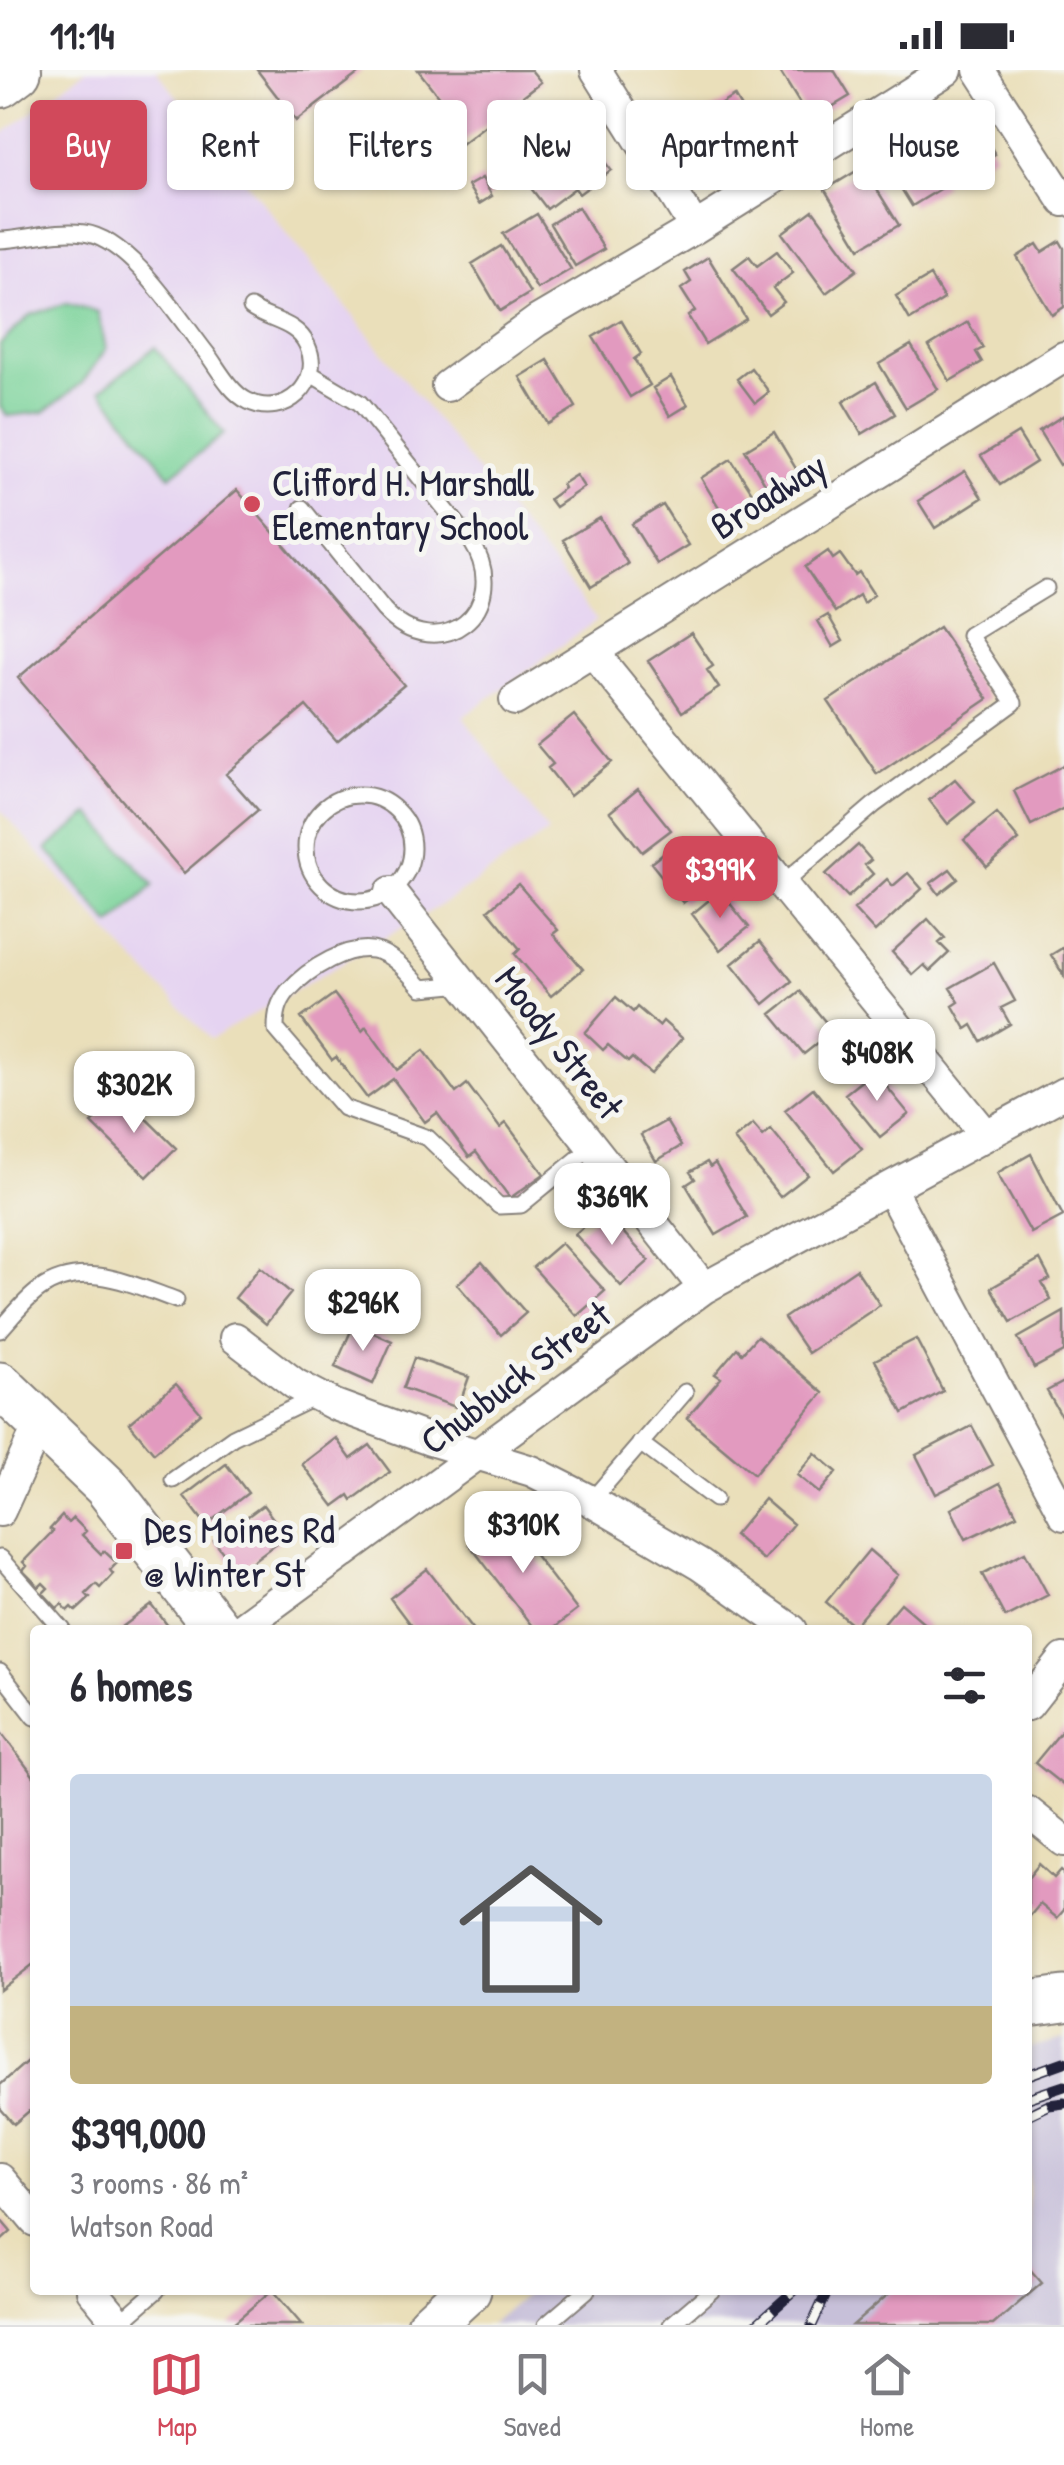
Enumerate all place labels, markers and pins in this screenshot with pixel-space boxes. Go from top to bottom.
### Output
place label: Clifford H. Marshall Elementary School [272,456,534,552]
marker: Clifford H. Marshall Elementary School [241,493,263,515]
pin: $399K [650,836,790,921]
pin: $408K [807,1019,947,1104]
pin: $302K [64,1051,204,1136]
pin: $369K [542,1163,682,1248]
pin: $296K [293,1269,433,1354]
pin: $310K [453,1491,593,1576]
place label: Des Moines Rd @ Winter St [144,1503,335,1599]
marker: Des Moines Rd @ Winter St [113,1540,135,1562]

